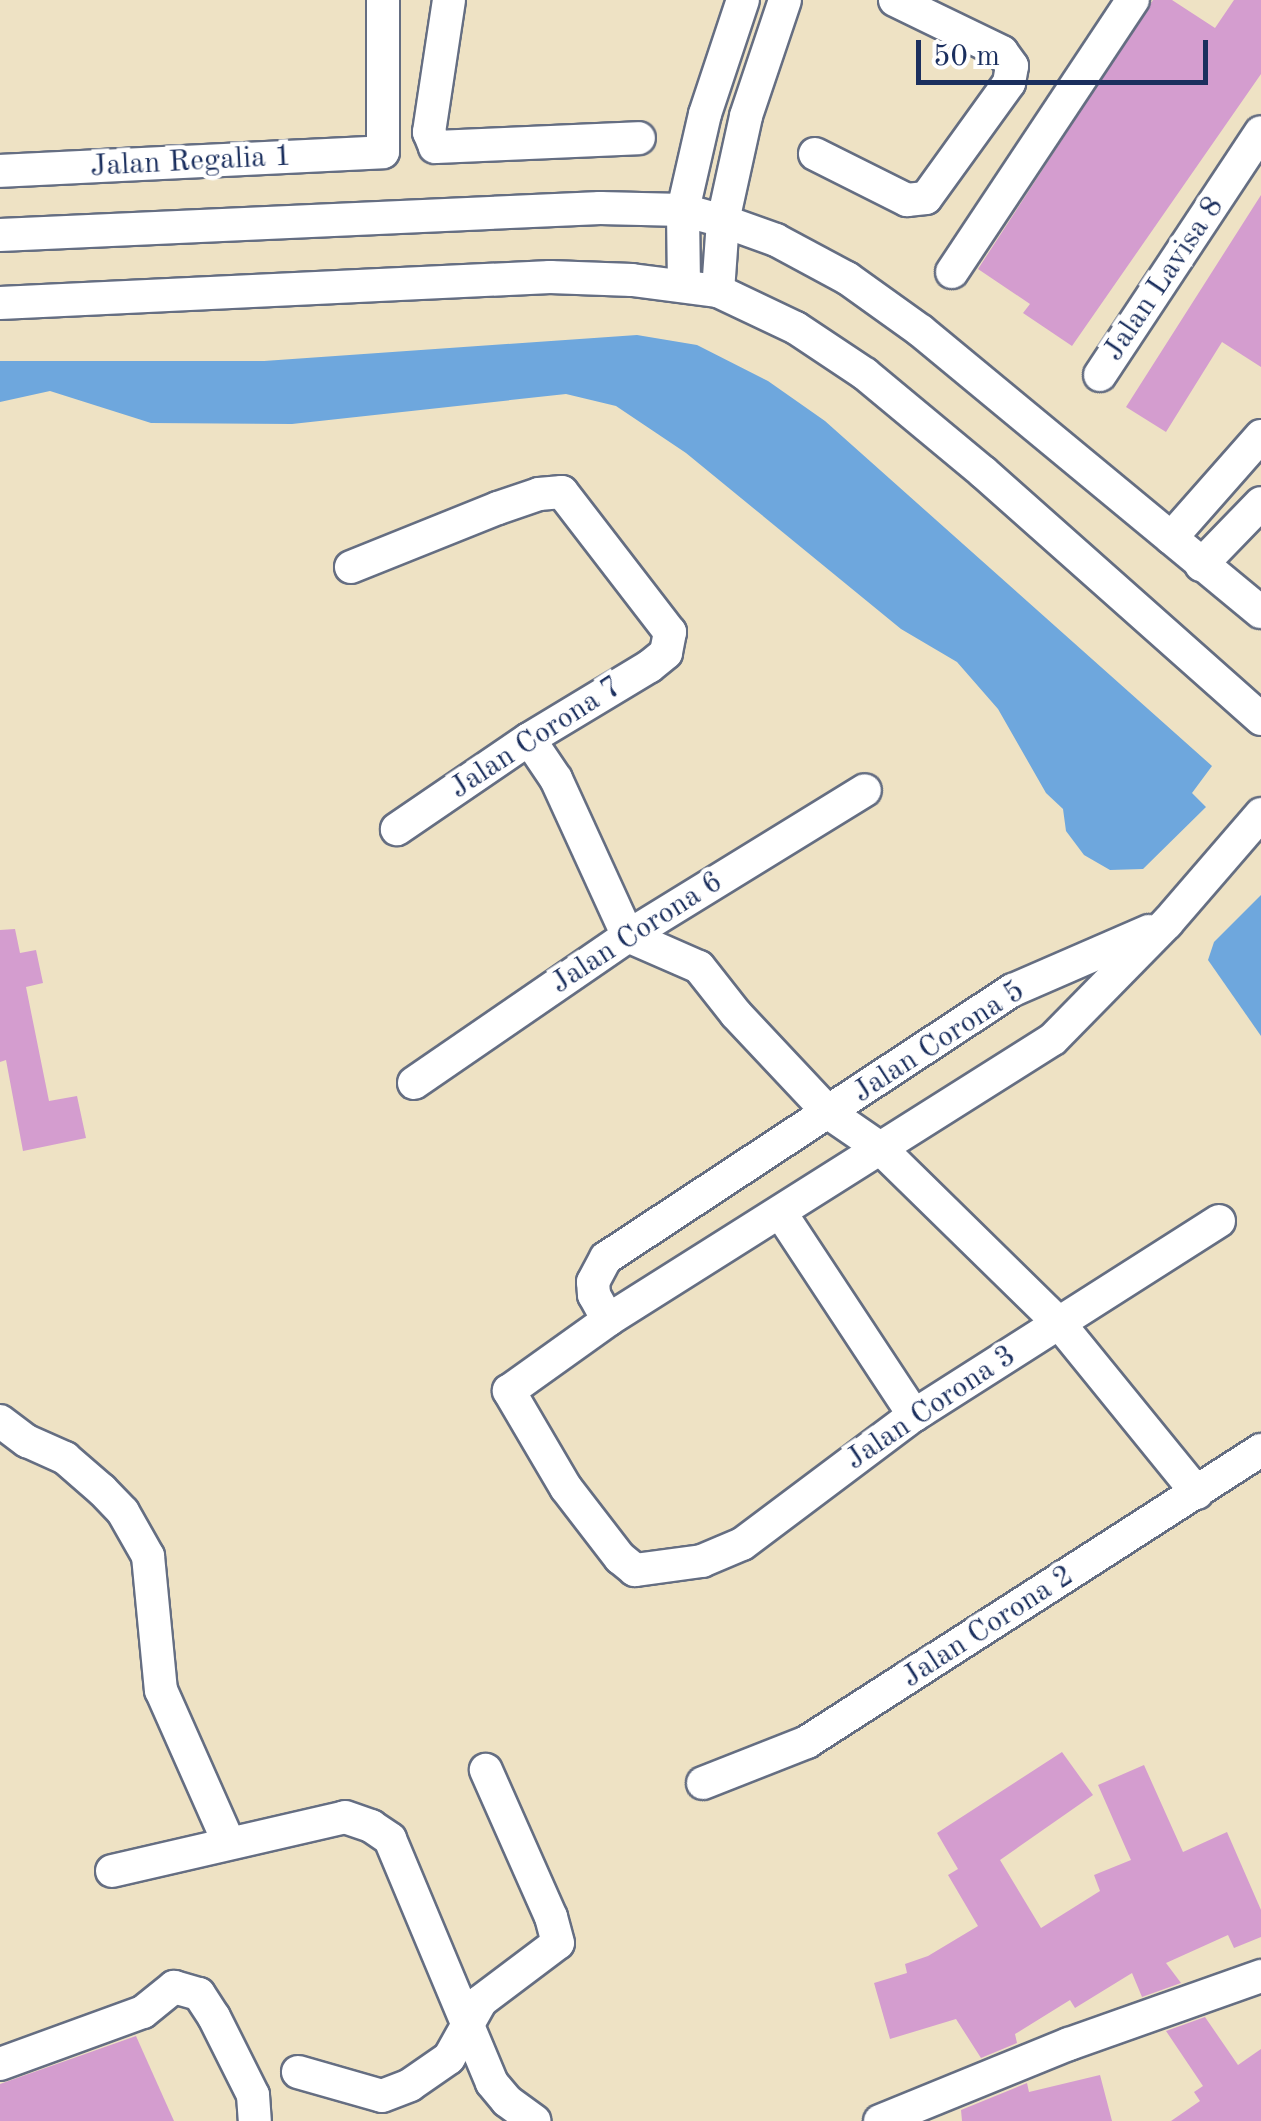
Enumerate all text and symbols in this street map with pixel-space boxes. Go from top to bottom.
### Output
scale bar [921,20,1214,82]
text: 50 m [933,42,1000,72]
street label: Jalan Regalia 1 [89,139,293,185]
street label: Jalan Lavisa 8 [1096,190,1232,368]
street label: Jalan Corona 7 [443,669,629,807]
street label: Jalan Corona 6 [544,864,730,1002]
street label: Jalan Corona 5 [846,973,1032,1111]
street label: Jalan Corona 3 [839,1338,1023,1478]
street label: Jalan Corona 2 [895,1558,1081,1696]

